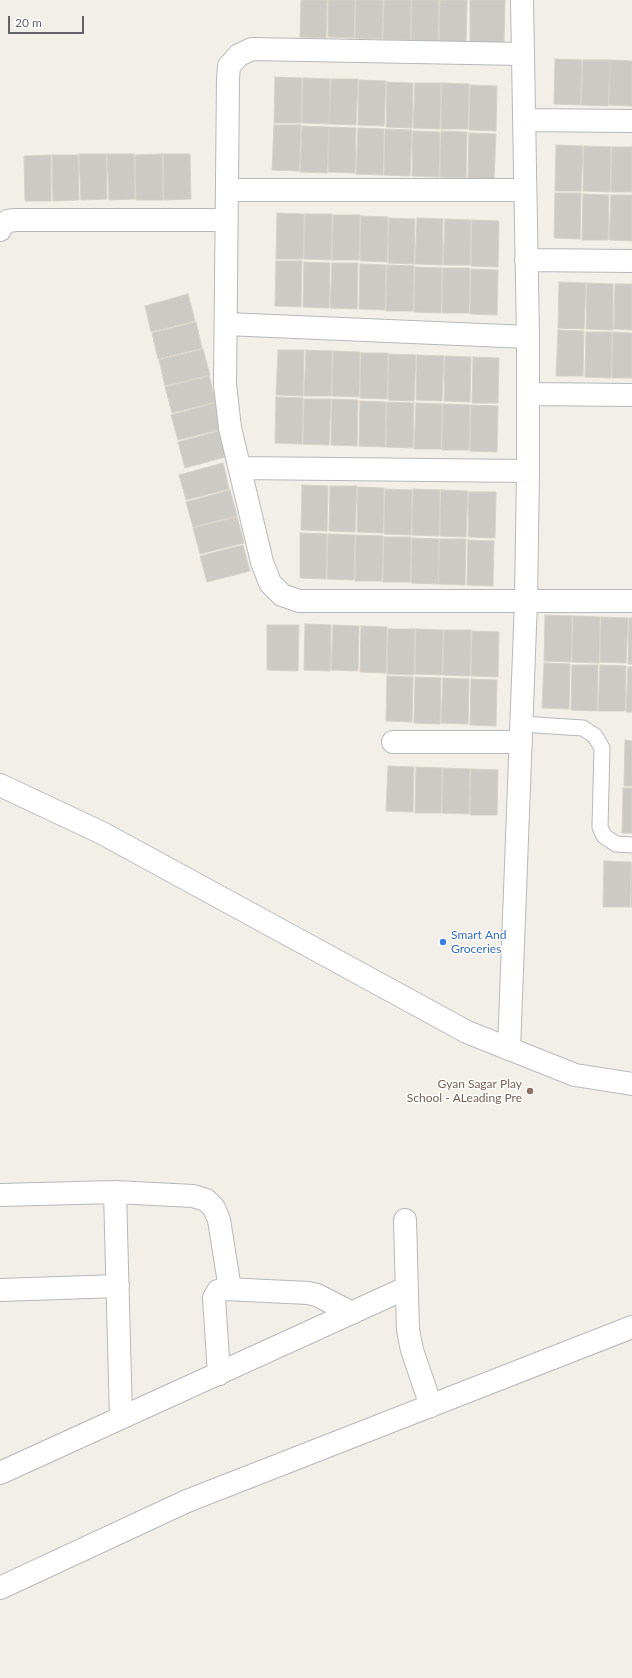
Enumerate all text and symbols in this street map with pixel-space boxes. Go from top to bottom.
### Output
scale bar [10,8,86,34]
text: 20 m [15,15,42,30]
place label: Smart And Groceries [451,928,506,956]
marker: Smart And Groceries [438,937,448,947]
place label: Gyan Sagar Play School - ALeading Pre [407,1077,522,1105]
marker: Gyan Sagar Play School - ALeading Pre [525,1086,535,1096]

